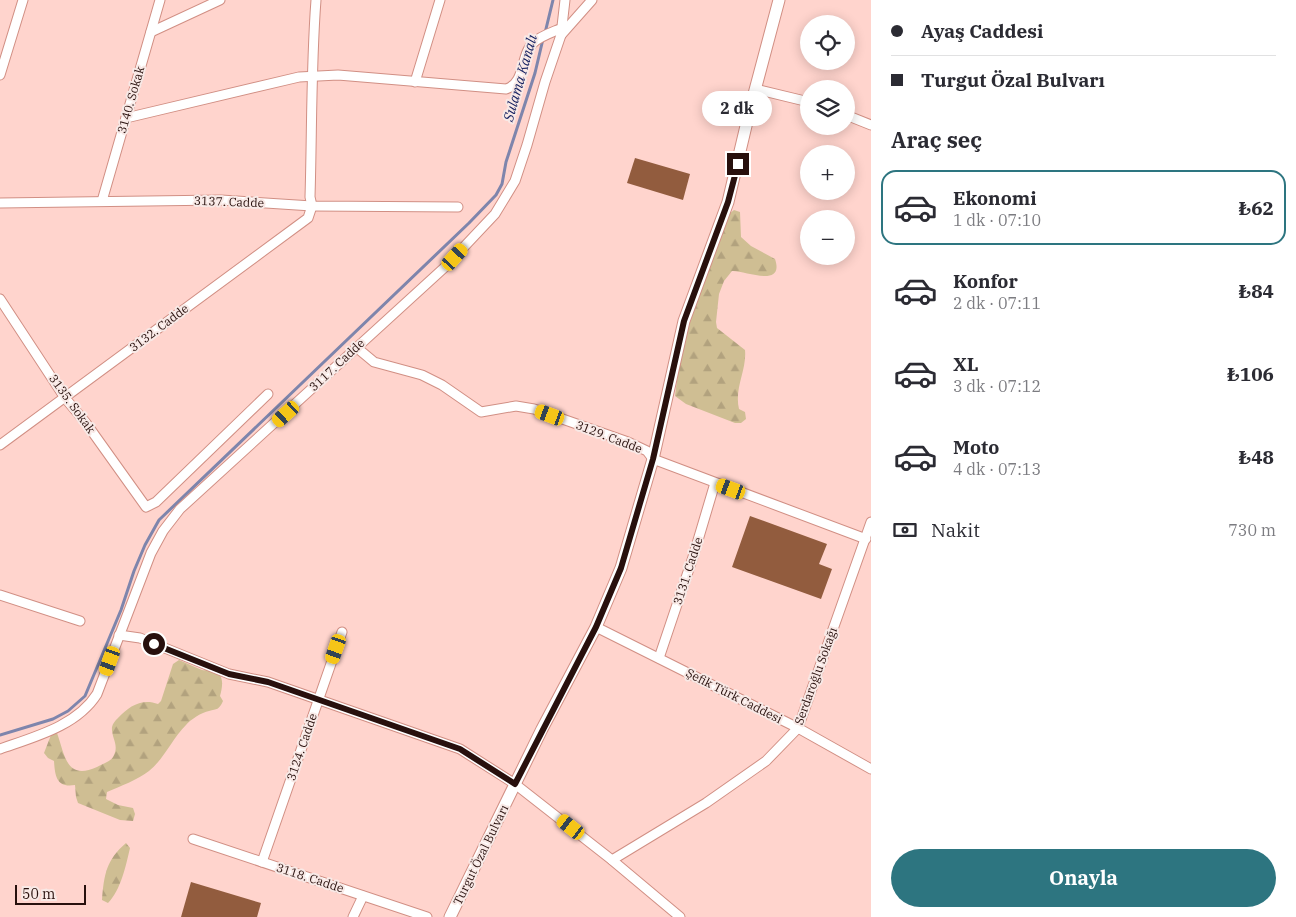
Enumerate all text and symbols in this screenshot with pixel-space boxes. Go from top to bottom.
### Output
map controls [800,15,855,265]
button: locate [800,15,855,70]
text: Ayaş Caddesi [921,19,1043,43]
water label: Sulama Kanalı [499,32,541,125]
street label: 3140. Sokak [114,65,147,135]
text: Turgut Özal Bulvarı [921,68,1105,92]
button: layers [800,80,855,135]
callout: 2 dk [703,91,773,126]
text: 2 dk [720,98,754,118]
text: Araç seç [891,125,982,154]
button: + [800,145,855,200]
route end [727,153,749,175]
icon: car [893,185,938,230]
text: Ekonomi [953,186,1037,210]
street label: 3137. Cadde [194,193,264,210]
text: ₺62 [1239,196,1274,220]
button: − [800,210,855,265]
text: 1 dk · 07:10 [953,210,1041,230]
car [439,241,470,273]
icon: car [893,268,938,313]
text: Konfor [953,269,1018,293]
text: ₺84 [1239,279,1274,303]
text: 2 dk · 07:11 [953,293,1041,313]
street label: 3132. Cadde [126,301,191,355]
street label: 3117. Cadde [306,335,367,394]
icon: car [893,351,938,396]
text: XL [953,352,979,376]
text: ₺106 [1227,362,1274,386]
street label: 3135. Sokak [46,371,99,436]
text: 3 dk · 07:12 [953,376,1041,396]
car [269,398,302,430]
car [533,403,566,427]
street label: 3129. Cadde [574,417,645,456]
icon: car [893,434,938,479]
text: Moto [953,435,999,459]
text: ₺48 [1239,445,1274,469]
text: 4 dk · 07:13 [953,459,1041,479]
car [714,477,747,501]
icon: cash [891,516,919,544]
text: Nakit [931,518,980,542]
text: 730 m [1228,520,1276,540]
street label: 3131. Cadde [670,535,705,606]
street label: Serdaroğlu Sokağı [791,625,840,727]
car [324,632,347,666]
route start [143,633,165,655]
car [97,644,122,678]
street label: Şefik Türk Caddesi [684,665,785,726]
street label: 3124. Cadde [283,711,320,782]
street label: Turgut Özal Bulvarı [450,802,511,907]
car [554,812,587,842]
button: Onayla [891,849,1276,907]
street label: 3118. Cadde [275,860,346,895]
scale bar [15,882,86,905]
text: 50 m [22,885,55,903]

